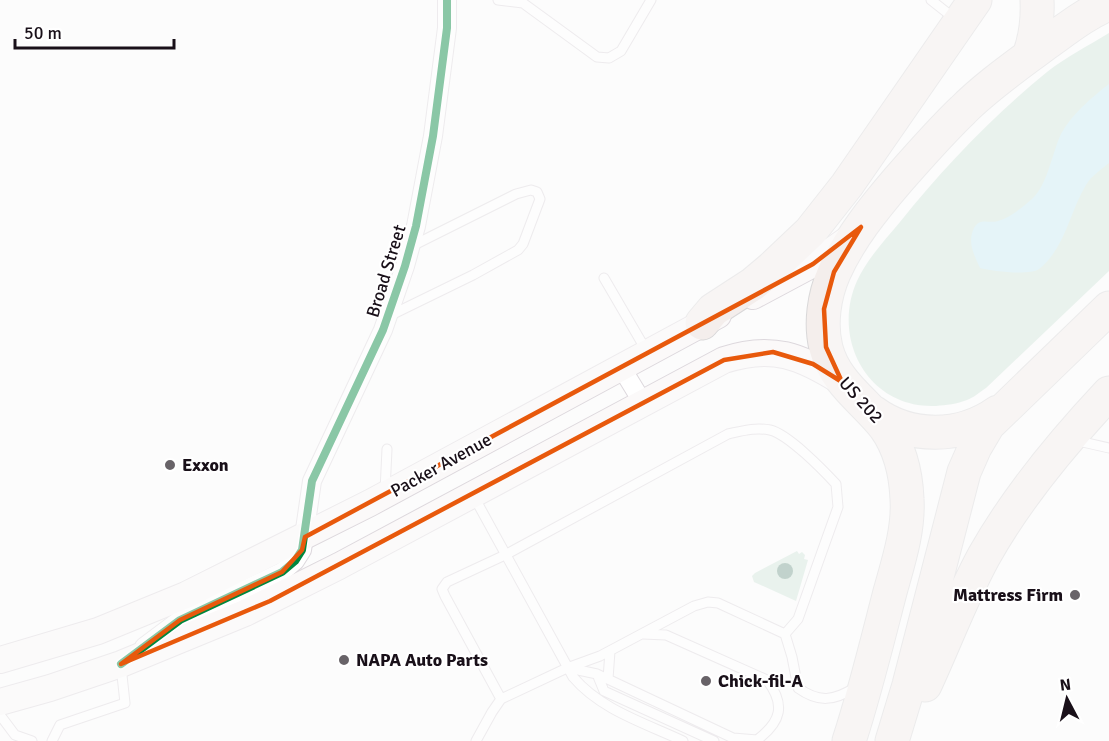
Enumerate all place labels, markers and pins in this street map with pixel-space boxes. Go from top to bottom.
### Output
place label: Exxon [182,454,229,476]
marker: Exxon [163,458,177,472]
place label: Mattress Firm [953,584,1063,606]
marker: Mattress Firm [1068,588,1082,602]
place label: NAPA Auto Parts [356,649,488,671]
marker: NAPA Auto Parts [337,653,351,667]
place label: Chick-fil-A [718,670,804,692]
marker: Chick-fil-A [699,674,713,688]

